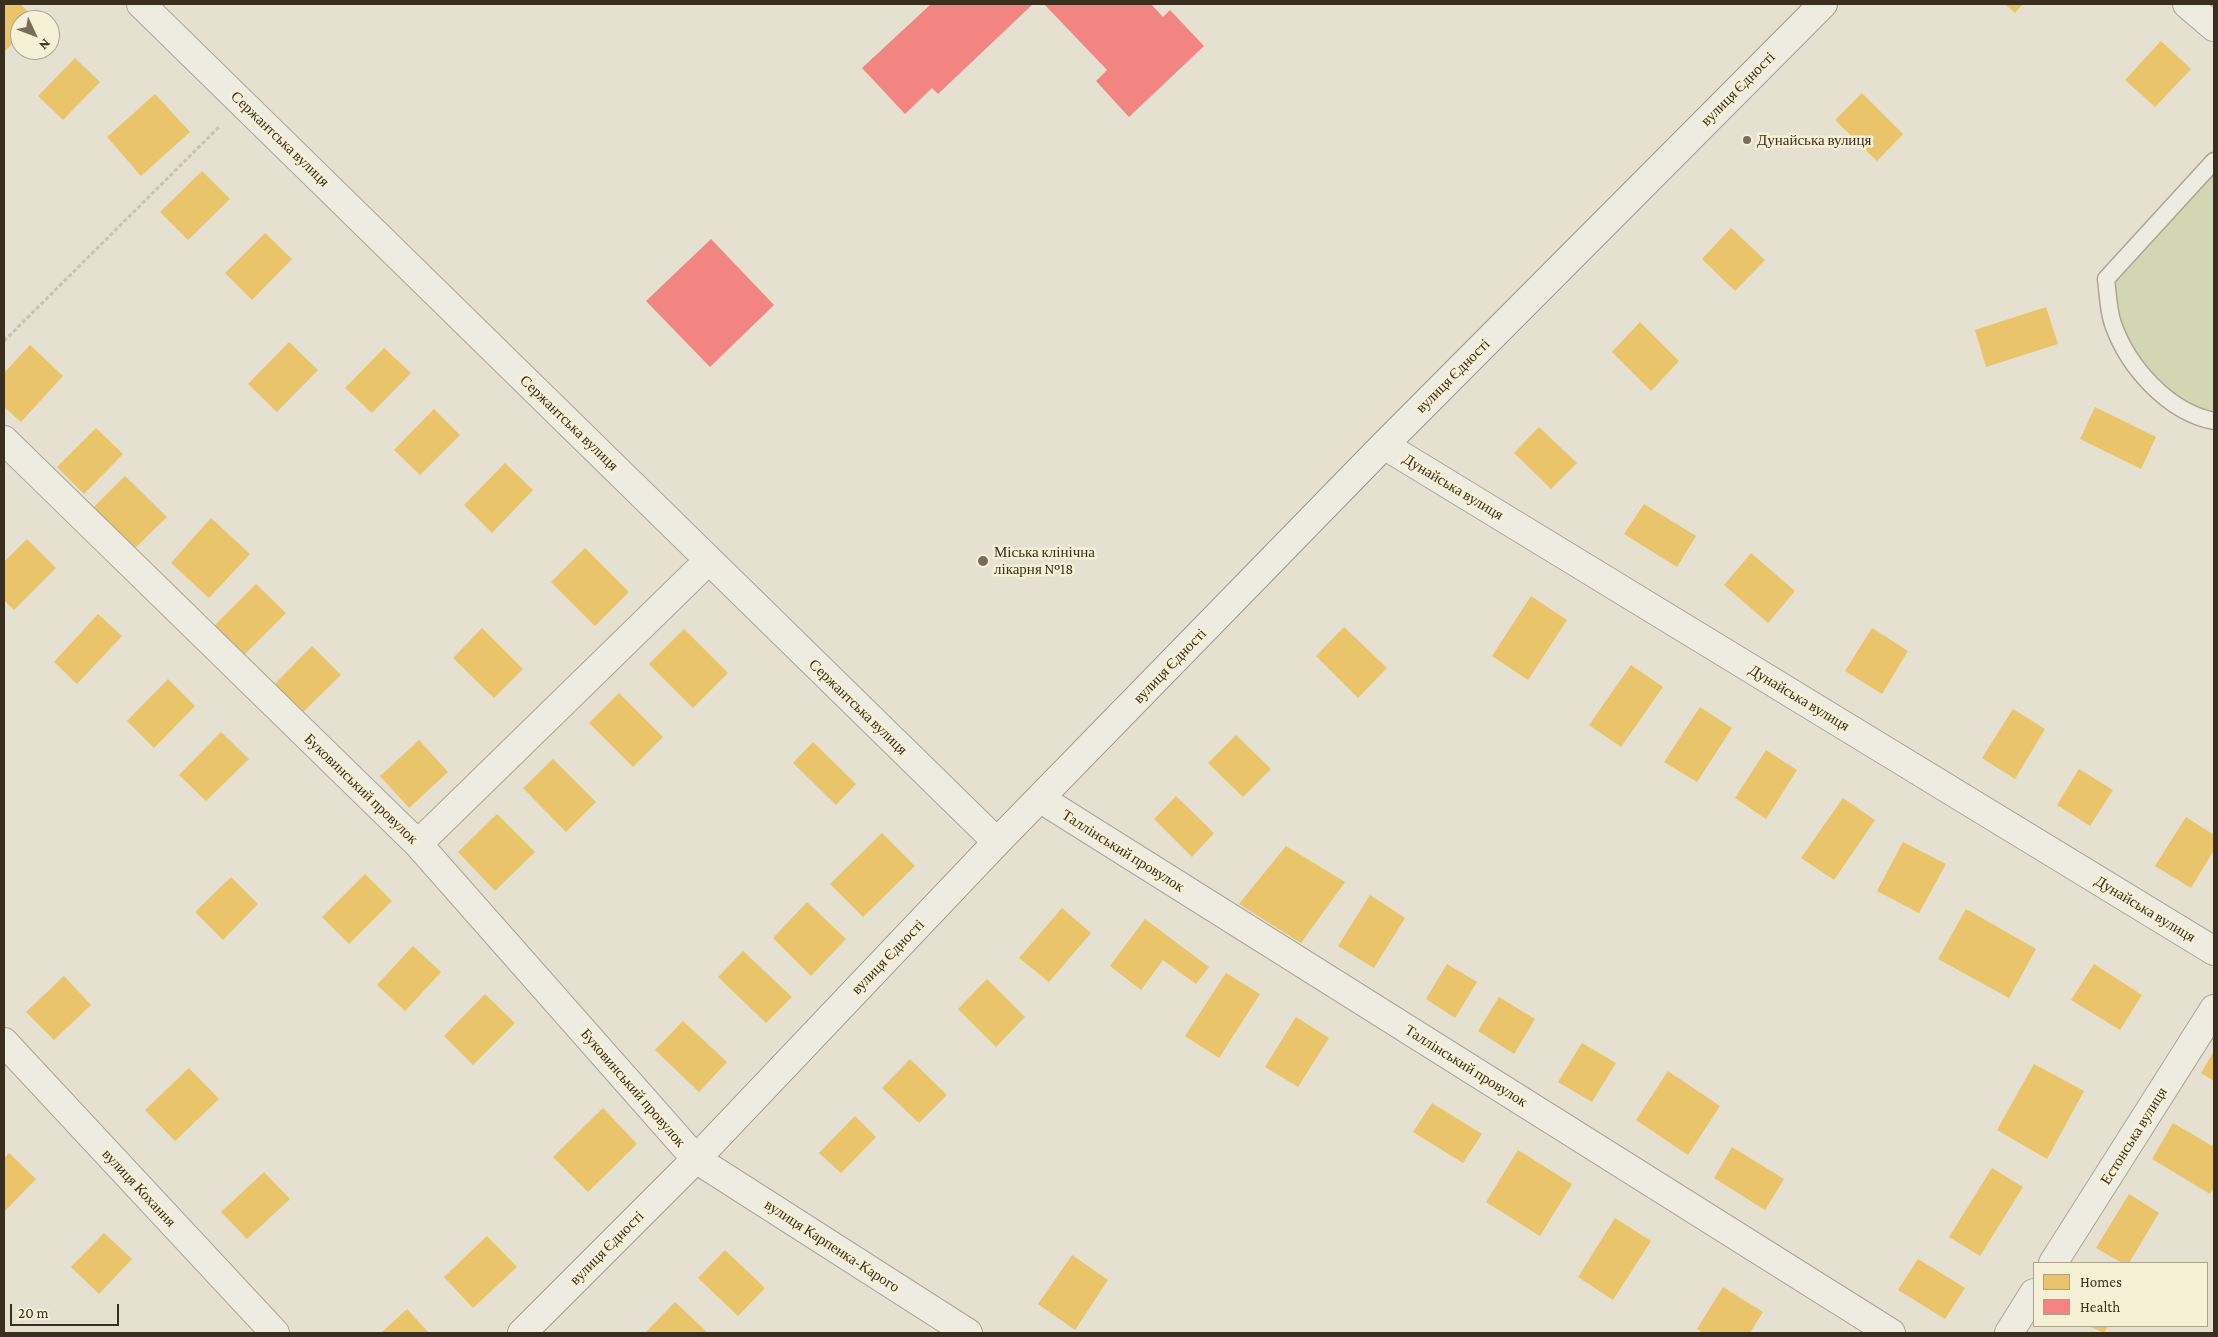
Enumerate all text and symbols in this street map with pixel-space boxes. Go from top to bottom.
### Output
north arrow [10,10,60,60]
text: N [36,36,54,53]
street label: вулиця Єдності [1697,48,1779,130]
street label: Сержантська вулиця [227,87,333,191]
place label: Дунайська вулиця [1757,131,1871,149]
marker: Дунайська вулиця [1741,134,1753,146]
street label: вулиця Єдності [1412,335,1494,417]
street label: Сержантська вулиця [516,371,622,475]
street label: Дунайська вулиця [1399,450,1507,524]
place label: Міська клінічна лікарня №18 [994,543,1095,578]
marker: Міська клінічна лікарня №18 [976,554,990,568]
street label: вулиця Єдності [1130,625,1210,707]
street label: Сержантська вулиця [805,655,911,759]
street label: Дунайська вулиця [1745,661,1853,735]
street label: Буковинський провулок [300,730,422,848]
street label: Таллінський провулок [1058,806,1188,896]
street label: Дунайська вулиця [2091,872,2199,946]
street label: вулиця Єдності [848,916,928,998]
street label: Таллінський провулок [1401,1021,1531,1111]
street label: Буковинський провулок [577,1025,689,1151]
street label: Естонська вулиця [2097,1084,2171,1188]
street label: вулиця Кохання [98,1145,180,1231]
street label: вулиця Карпенка-Карого [761,1196,903,1296]
street label: вулиця Єдності [566,1207,648,1289]
legend [2033,1262,2208,1327]
text: Homes [2080,1274,2122,1290]
scale bar [12,1294,121,1326]
text: Health [2080,1299,2120,1315]
text: 20 m [18,1305,49,1321]

